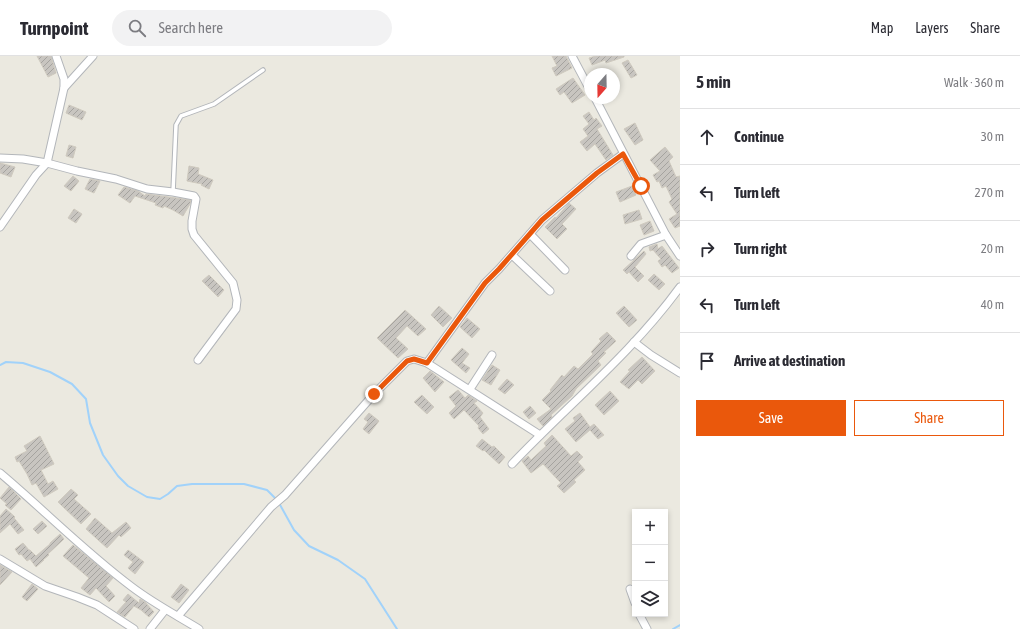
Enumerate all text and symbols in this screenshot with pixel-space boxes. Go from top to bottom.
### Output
search box [112,10,392,46]
text: Turnpoint [20,17,88,39]
icon: search [126,17,148,39]
text: Search here [158,19,223,36]
text: Map [871,20,893,36]
text: Layers [915,20,948,36]
text: Share [970,20,1000,36]
north arrow [584,68,620,104]
text: 5 min [696,72,731,92]
text: Walk · 360 m [944,75,1004,90]
icon: ahead [696,126,718,148]
text: Continue [734,128,784,145]
text: 30 m [981,129,1004,144]
route start [632,177,650,195]
icon: left [696,182,718,204]
text: Turn left [734,184,780,201]
text: 270 m [975,185,1004,200]
icon: right [696,238,718,260]
text: Turn right [734,240,787,257]
text: 20 m [981,241,1004,256]
icon: left [696,294,718,316]
text: Turn left [734,296,780,313]
text: 40 m [981,297,1004,312]
icon: arrive [696,350,718,372]
text: Arrive at destination [734,352,845,369]
route end [365,385,383,403]
button: Save [696,400,846,436]
button: Share [854,400,1004,436]
map controls [632,509,668,617]
button: + [632,509,668,545]
button: − [632,545,668,581]
button: layers [632,581,668,617]

